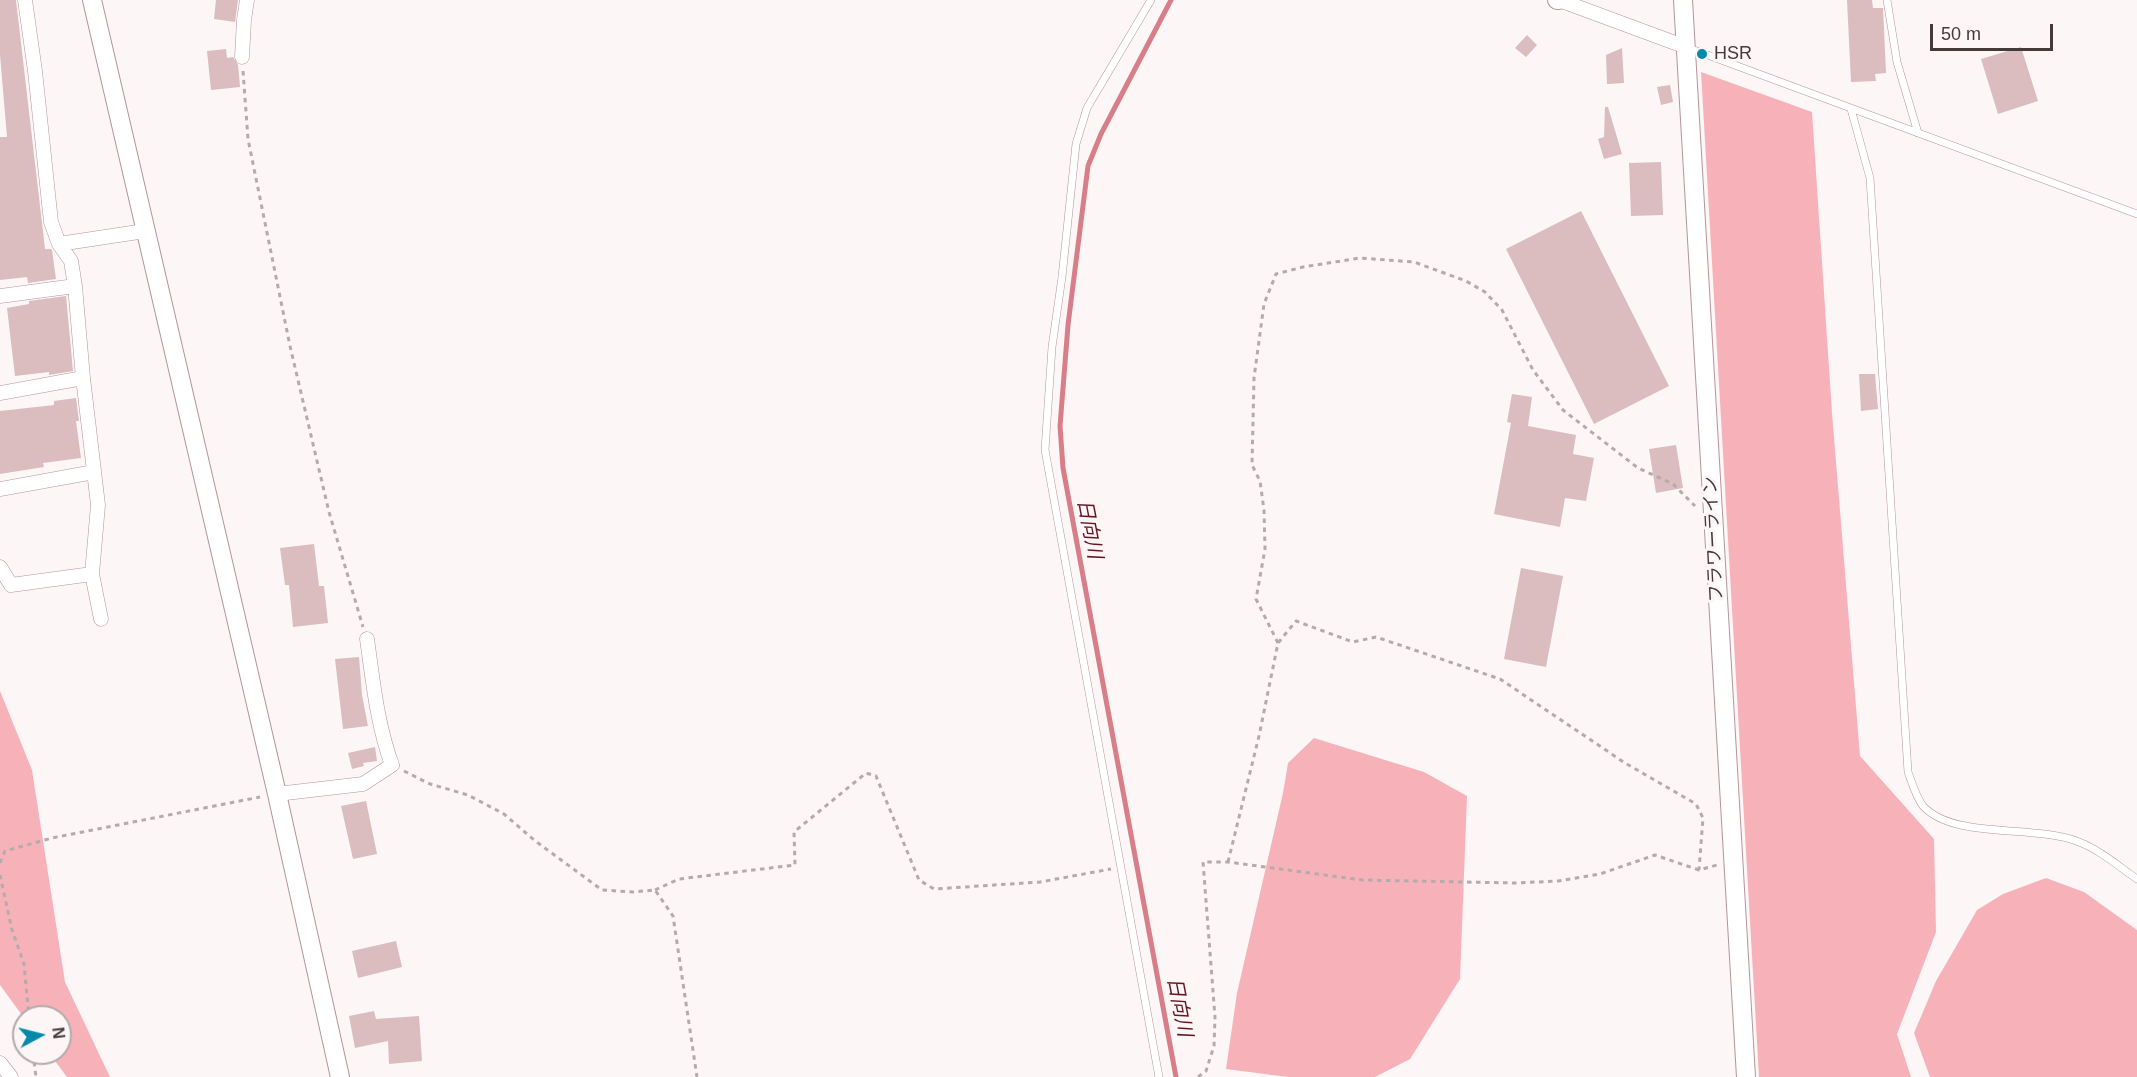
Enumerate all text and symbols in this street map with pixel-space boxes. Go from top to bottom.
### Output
scale bar [1933,12,2056,50]
text: 50 m [1941,24,1981,44]
place label: HSR [1714,43,1752,65]
marker: HSR [1695,47,1709,61]
street label: フラワーライン [1700,476,1728,602]
water label: 日向川 [1071,497,1107,561]
water label: 日向川 [1161,975,1197,1039]
north arrow [12,1005,72,1065]
text: N [49,1026,68,1040]

